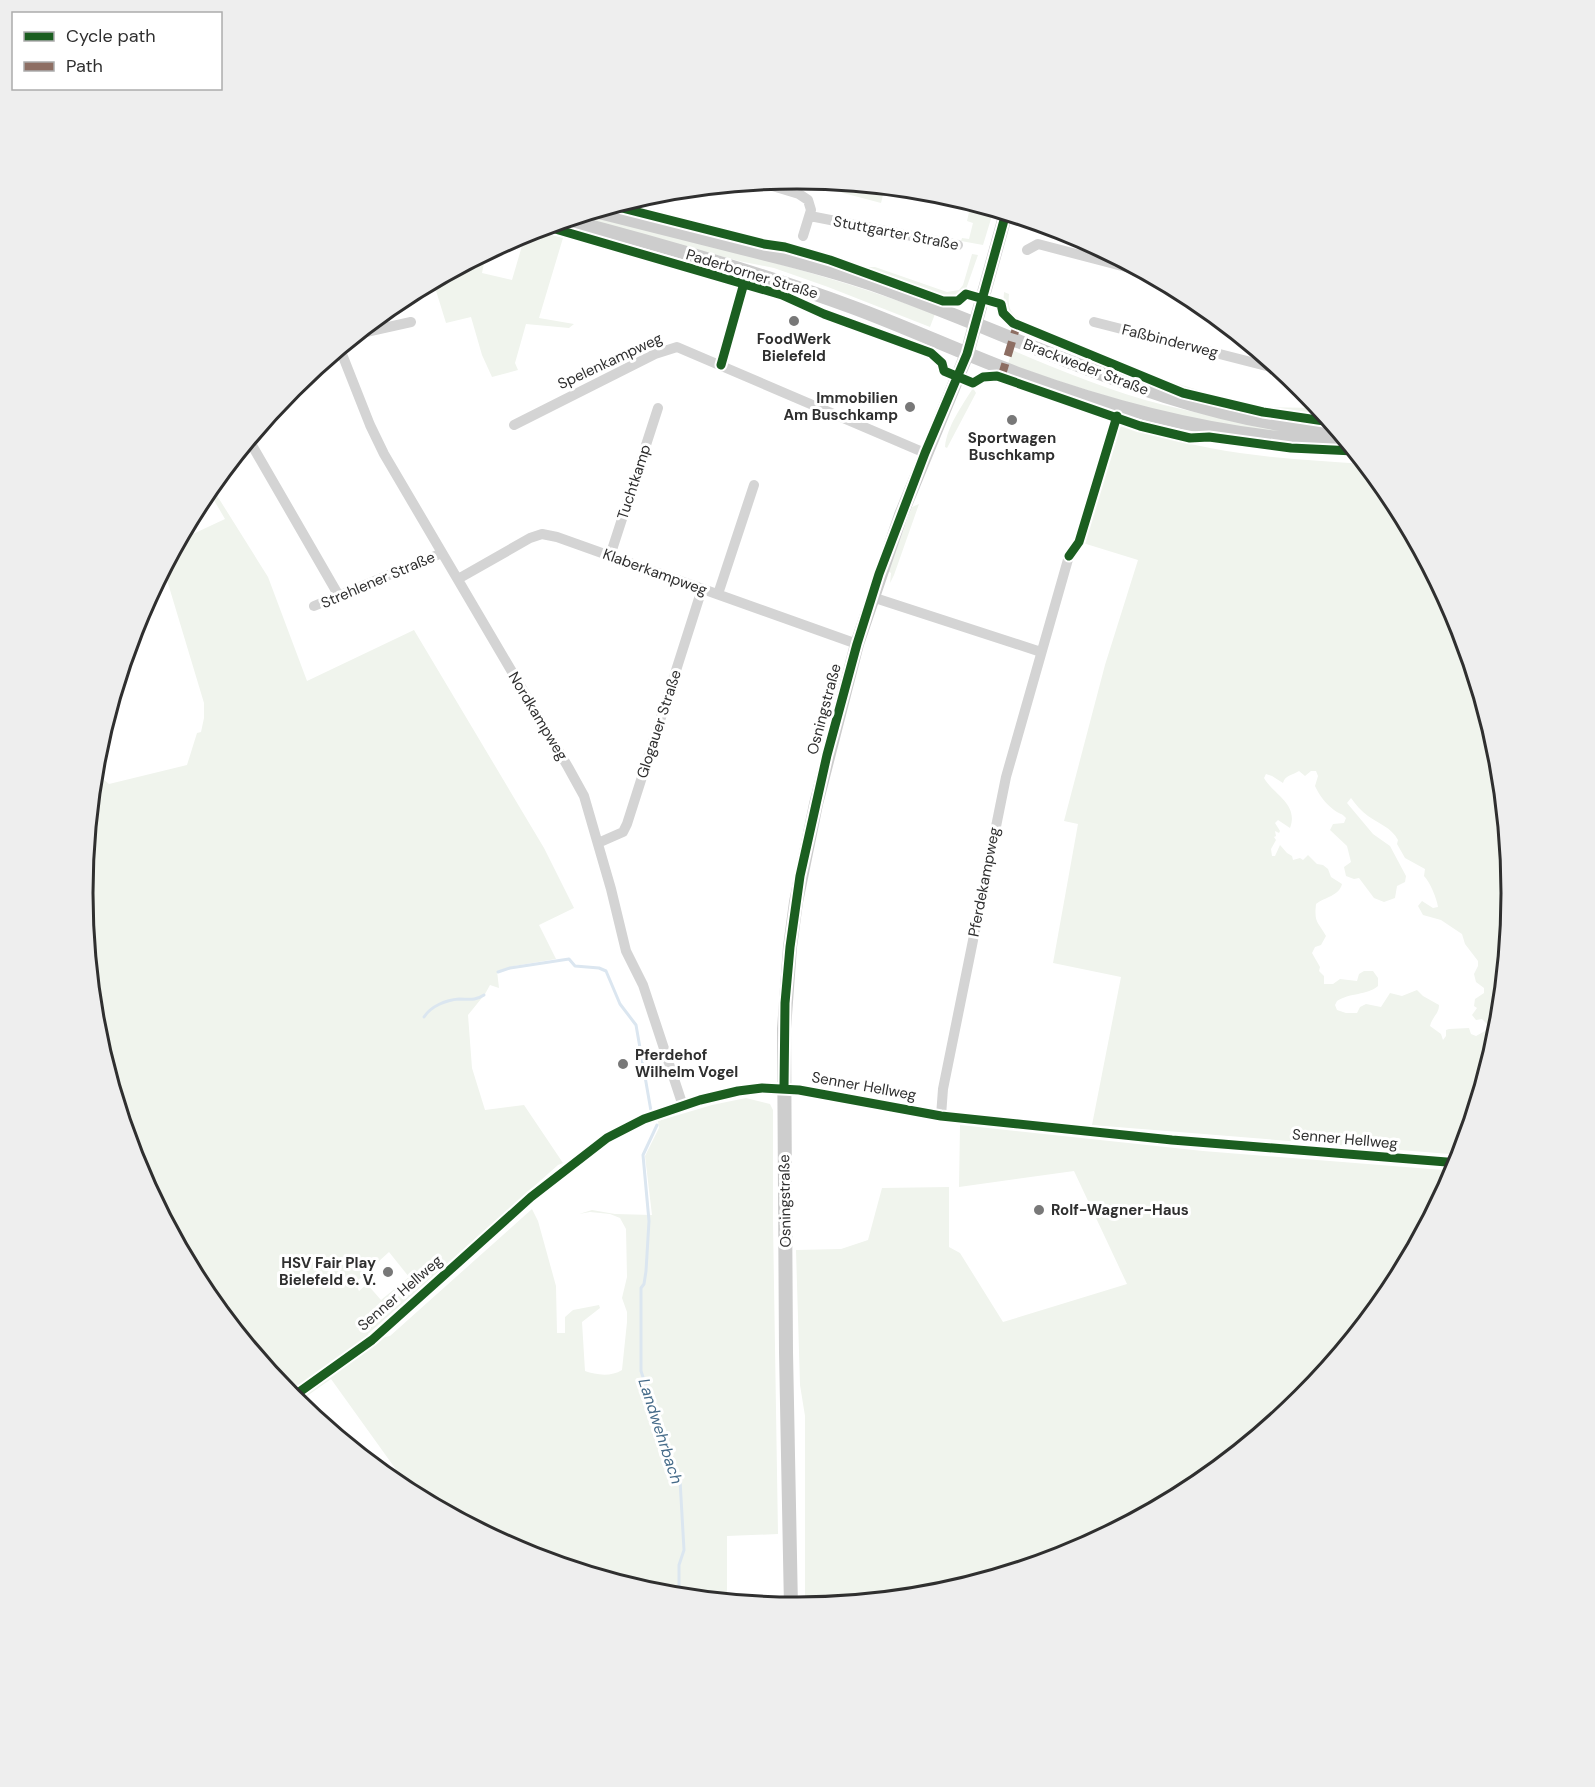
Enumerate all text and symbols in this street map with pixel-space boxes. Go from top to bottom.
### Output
legend [12,12,222,90]
text: Cycle path [66,24,156,48]
text: Path [66,54,103,78]
street label: Stuttgarter Straße [832,211,960,255]
street label: Paderborner Straße [684,244,820,304]
marker: FoodWerk Bielefeld [787,314,801,328]
street label: Faßbinderweg [1120,319,1220,363]
street label: Spelenkampweg [554,328,666,394]
place label: FoodWerk Bielefeld [757,329,832,366]
street label: Brackweder Straße [1021,334,1151,400]
place label: Immobilien Am Buschkamp [783,388,898,425]
marker: Immobilien Am Buschkamp [903,400,917,414]
marker: Sportwagen Buschkamp [1005,413,1019,427]
place label: Sportwagen Buschkamp [968,428,1056,465]
street label: Tuchtkamp [612,442,656,522]
street label: Klaberkampweg [600,544,710,600]
street label: Strehlener Straße [318,547,438,613]
street label: Osningstraße [802,661,846,757]
street label: Glogauer Straße [632,667,686,781]
street label: Nordkampweg [504,668,572,764]
street label: Pferdekampweg [964,825,1004,939]
place label: Pferdehof Wilhelm Vogel [635,1045,738,1082]
marker: Pferdehof Wilhelm Vogel [616,1057,630,1071]
street label: Senner Hellweg [810,1067,918,1105]
street label: Senner Hellweg [1291,1124,1399,1154]
street label: Osningstraße [774,1154,796,1248]
place label: Rolf-Wagner-Haus [1051,1200,1189,1220]
marker: Rolf-Wagner-Haus [1032,1203,1046,1217]
street label: Senner Hellweg [353,1251,447,1335]
place label: HSV Fair Play Bielefeld e. V. [279,1253,376,1290]
marker: HSV Fair Play Bielefeld e. V. [381,1265,395,1279]
water label: Landwehrbach [634,1376,687,1487]

